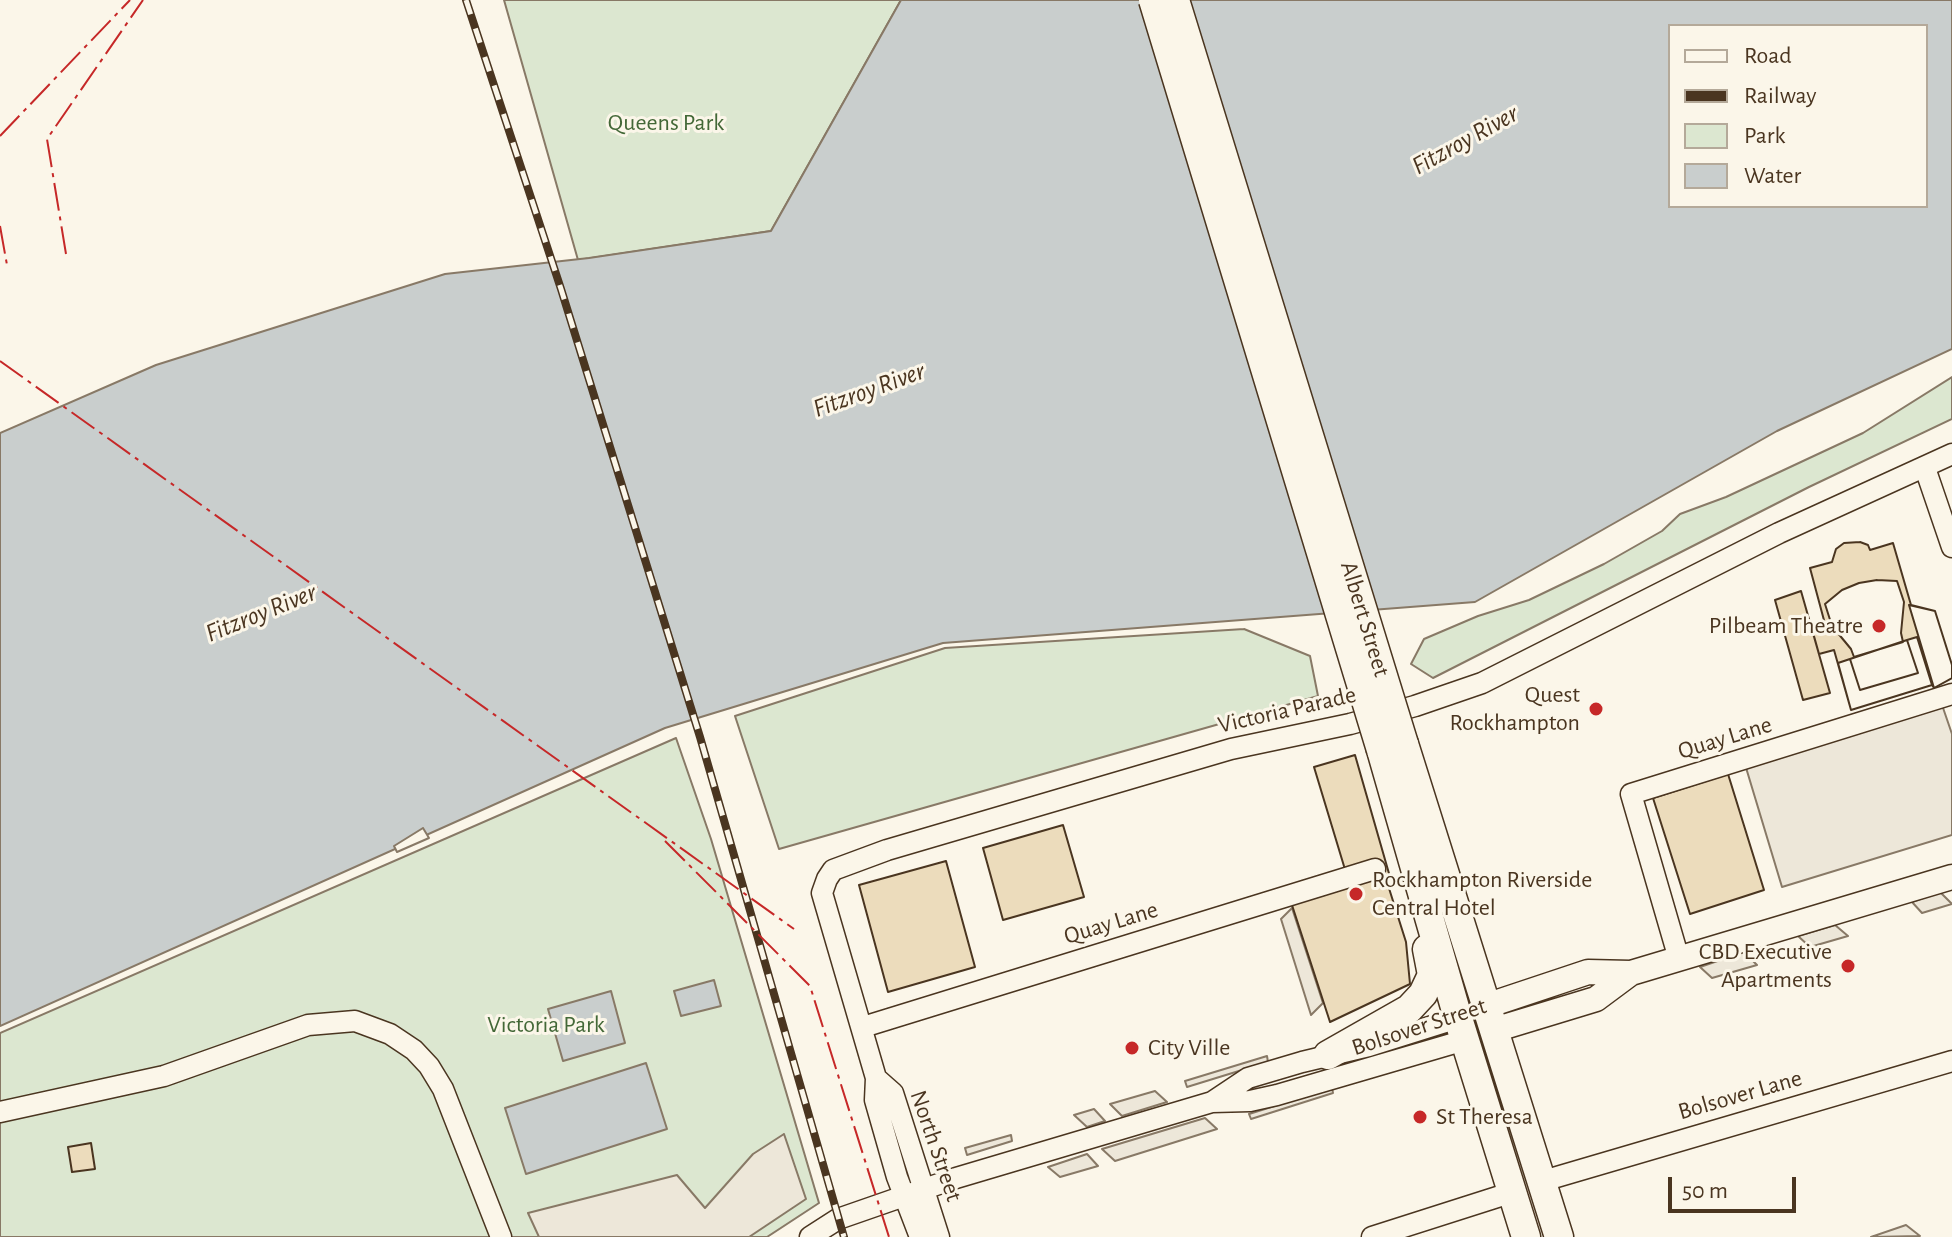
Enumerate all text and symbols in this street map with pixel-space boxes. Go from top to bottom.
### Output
legend [1668,24,1928,208]
text: Road [1744,44,1792,68]
text: Railway [1744,84,1816,108]
water label: Fitzroy River [1406,98,1524,182]
park label: Queens Park [608,109,724,137]
text: Park [1744,124,1785,148]
text: Water [1744,164,1801,188]
water label: Fitzroy River [809,355,929,425]
street label: Albert Street [1334,558,1396,680]
water label: Fitzroy River [201,577,321,649]
place label: Pilbeam Theatre [1709,612,1863,640]
marker: Pilbeam Theatre [1870,617,1888,635]
street label: Victoria Parade [1215,680,1359,740]
place label: Quest Rockhampton [1450,681,1580,737]
marker: Quest Rockhampton [1587,700,1605,718]
street label: Quay Lane [1674,710,1776,766]
place label: Rockhampton Riverside Central Hotel [1372,866,1592,922]
marker: Rockhampton Riverside Central Hotel [1347,885,1365,903]
street label: Quay Lane [1060,895,1162,951]
place label: CBD Executive Apartments [1699,938,1832,994]
marker: CBD Executive Apartments [1839,957,1857,975]
street label: Bolsover Street [1348,992,1490,1062]
park label: Victoria Park [487,1011,605,1039]
place label: City Ville [1148,1034,1230,1062]
marker: City Ville [1123,1039,1141,1057]
street label: Bolsover Lane [1675,1064,1805,1126]
street label: North Street [904,1087,968,1205]
place label: St Theresa [1436,1103,1533,1131]
marker: St Theresa [1411,1108,1429,1126]
scale bar [1672,1161,1800,1211]
text: 50 m [1682,1179,1728,1203]

